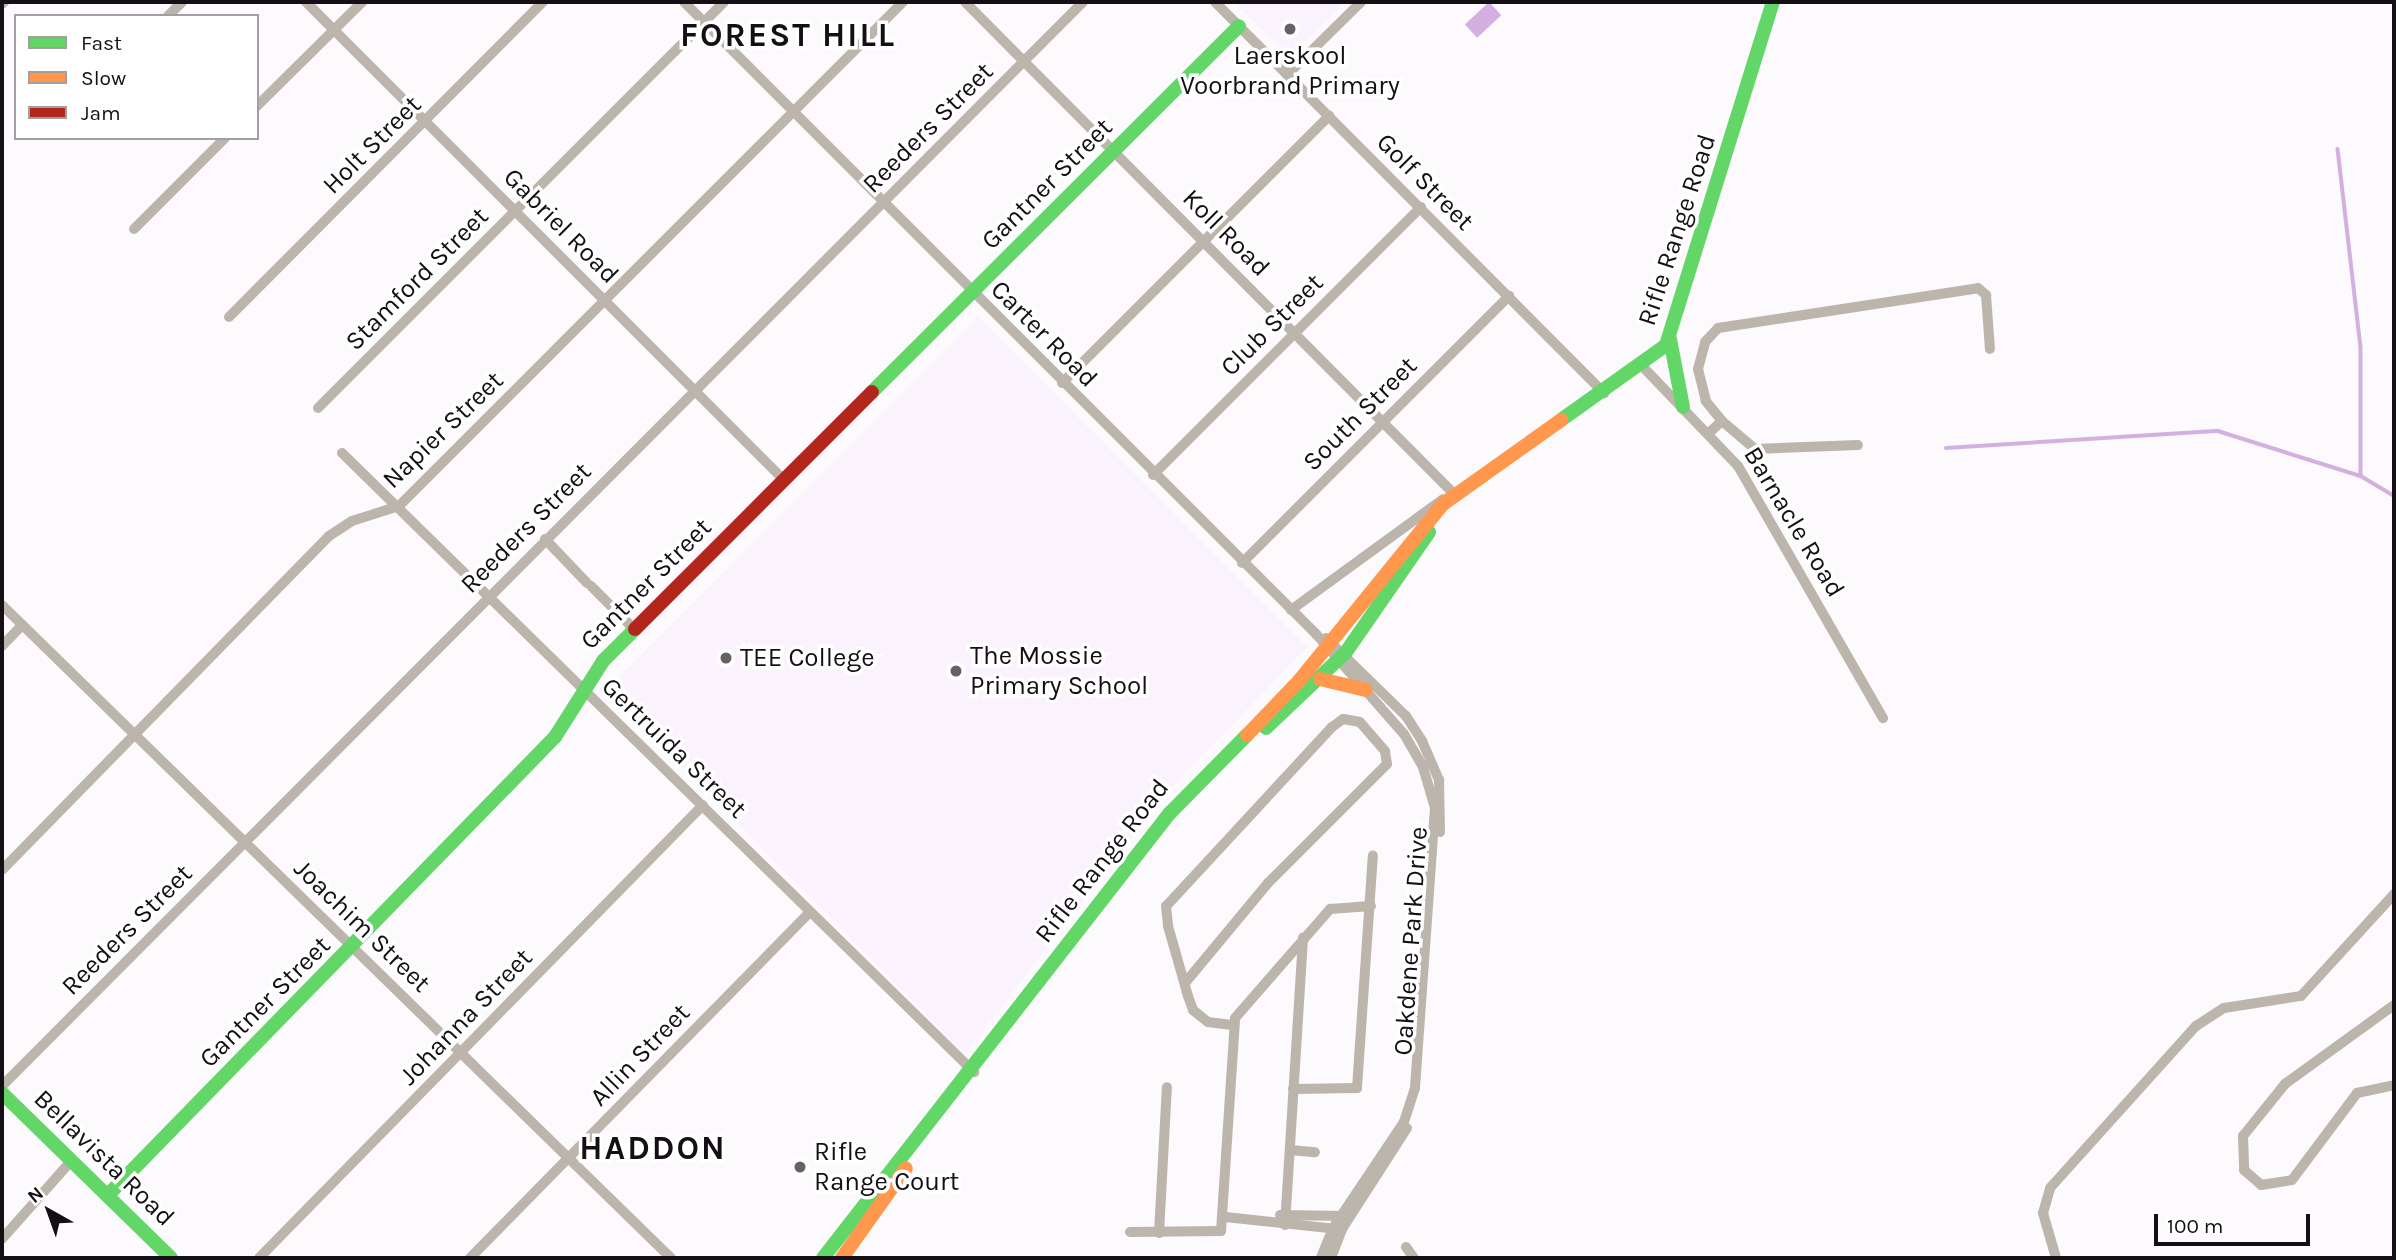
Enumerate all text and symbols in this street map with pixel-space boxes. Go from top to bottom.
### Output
legend [14,14,259,140]
district label: FOREST HILL [681,16,895,56]
marker: Laerskool Voorbrand Primary [1282,21,1298,37]
text: Fast [81,31,122,55]
place label: Laerskool Voorbrand Primary [1180,40,1400,102]
street label: Reeders Street [856,56,1000,200]
text: Slow [81,66,126,90]
street label: Holt Street [316,89,428,201]
text: Jam [81,101,121,125]
street label: Gantner Street [975,112,1119,256]
street label: Golf Street [1370,127,1480,237]
street label: Rifle Range Road [1631,130,1723,330]
street label: Gabriel Road [497,162,625,290]
street label: Koll Road [1176,183,1276,283]
street label: Stamford Street [339,201,495,357]
street label: Club Street [1214,267,1330,383]
street label: Carter Road [984,274,1104,394]
street label: South Street [1296,350,1424,478]
street label: Napier Street [376,365,510,495]
street label: Barnacle Road [1737,441,1851,603]
street label: Reeders Street [454,456,598,600]
street label: Gantner Street [574,512,718,656]
place label: The Mossie Primary School [970,640,1148,702]
place label: TEE College [740,642,874,674]
marker: TEE College [718,650,734,666]
marker: The Mossie Primary School [948,663,964,679]
street label: Gertruida Street [595,671,753,825]
street label: Rifle Range Road [1028,773,1176,949]
street label: Oakdene Park Drive [1387,826,1435,1056]
street label: Joachim Street [287,853,437,999]
street label: Reeders Street [55,858,199,1002]
street label: Gantner Street [193,930,337,1074]
street label: Johanna Street [393,942,539,1092]
street label: Allin Street [583,997,697,1113]
street label: Bellavista Road [27,1083,181,1233]
district label: HADDON [580,1129,726,1169]
place label: Rifle Range Court [814,1136,959,1198]
marker: Rifle Range Court [792,1159,808,1175]
north arrow [14,1176,84,1246]
text: N [23,1182,48,1208]
scale bar [2158,1200,2314,1244]
text: 100 m [2167,1214,2224,1238]

